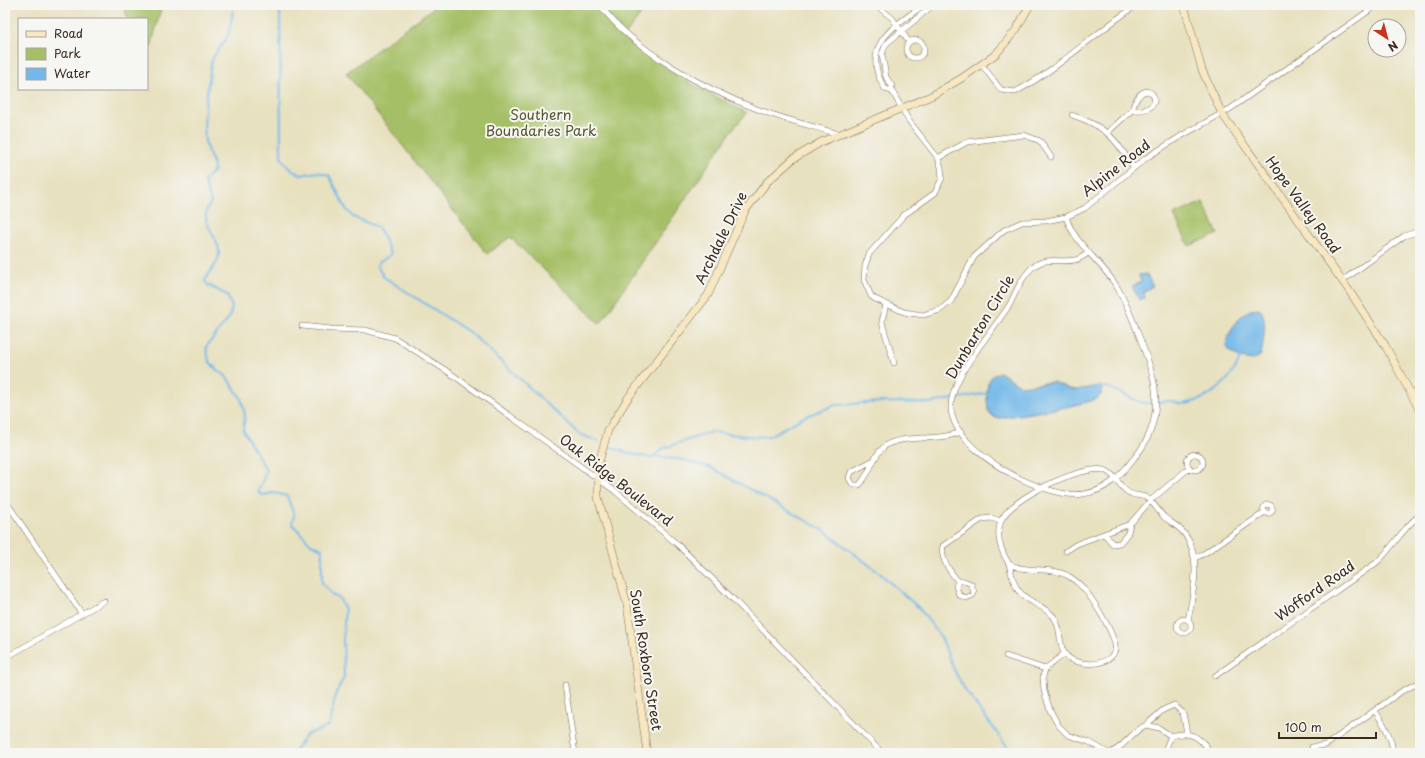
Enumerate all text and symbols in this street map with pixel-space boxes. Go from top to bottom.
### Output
legend [18,18,148,90]
north arrow [1367,18,1407,58]
text: Road [54,24,83,42]
text: N [1384,37,1402,56]
text: Park [54,44,81,62]
text: Water [54,64,91,82]
park label: Southern Boundaries Park [485,104,597,141]
street label: Alpine Road [1077,134,1155,201]
street label: Hope Valley Road [1261,151,1346,258]
street label: Archdale Drive [689,188,752,288]
street label: Dunbarton Circle [940,270,1019,383]
street label: Oak Ridge Boulevard [555,429,678,531]
street label: Wofford Road [1270,555,1359,626]
street label: South Roxboro Street [625,588,668,732]
scale bar [1279,714,1376,740]
text: 100 m [1285,718,1322,736]

